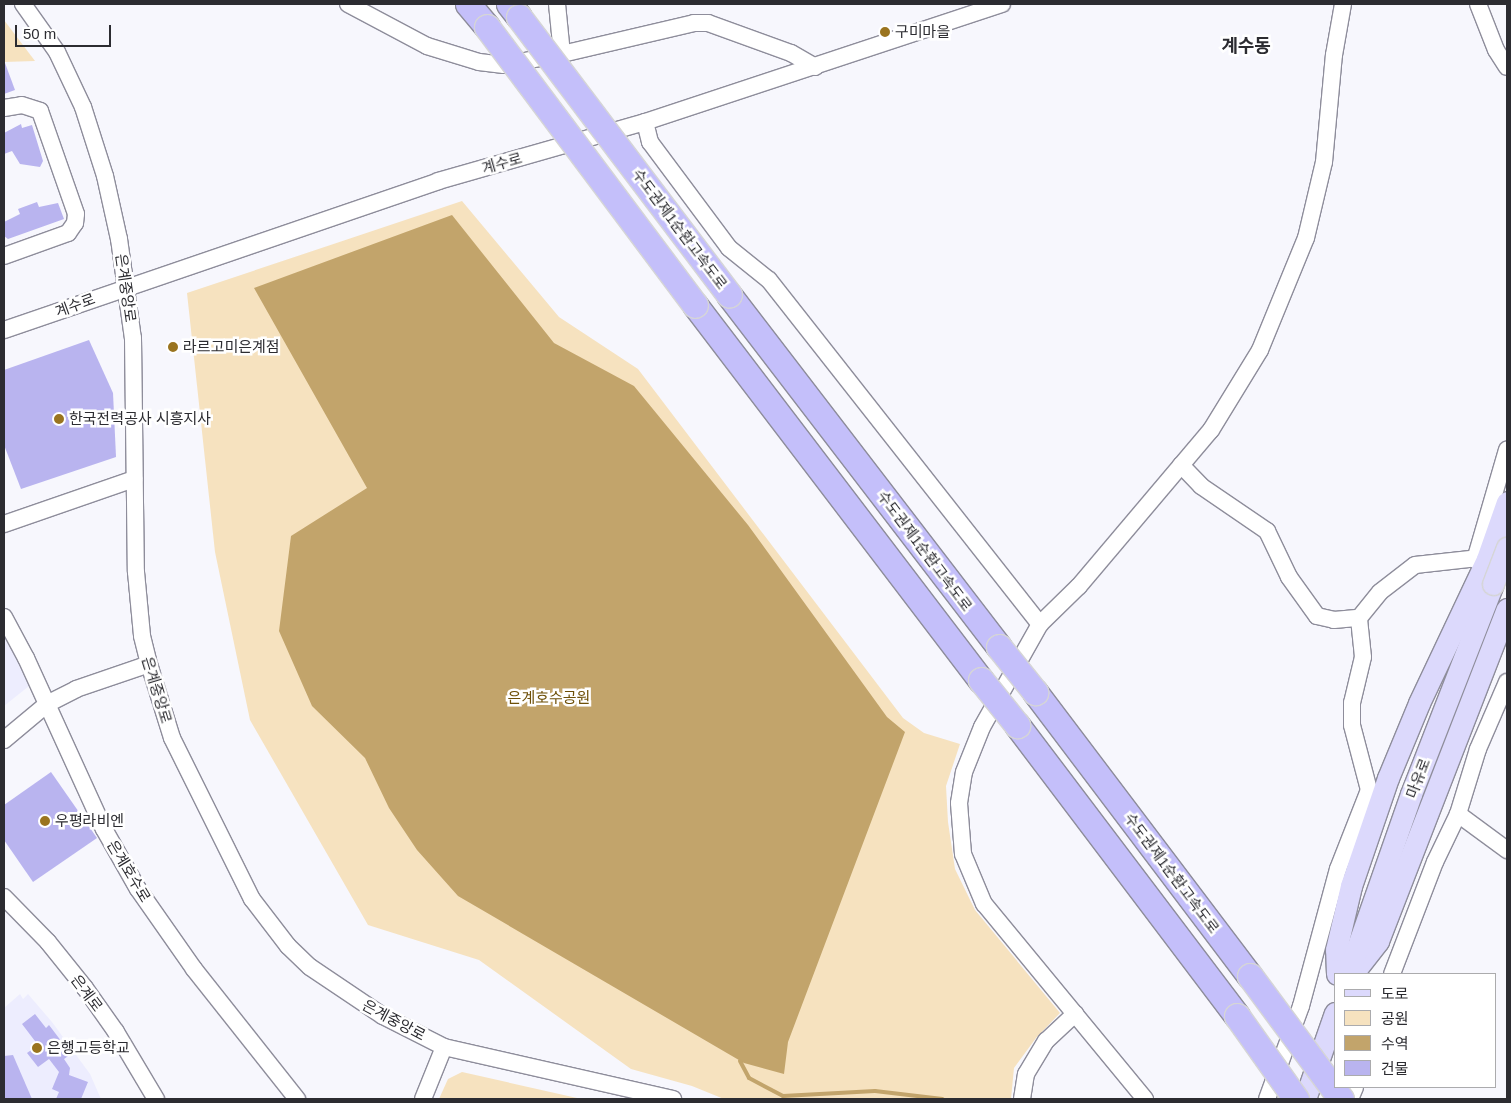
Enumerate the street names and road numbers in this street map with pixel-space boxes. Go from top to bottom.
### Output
street label: 계수로 [480,149,524,177]
street label: 수도권제1순환고속도로 [629,165,731,293]
street label: 은계중앙로 [112,253,140,323]
street label: 계수로 [52,289,98,321]
street label: 수도권제1순환고속도로 [874,487,976,615]
street label: 은계중앙로 [138,654,176,726]
street label: 마유로 [1402,755,1434,801]
street label: 수도권제1순환고속도로 [1121,809,1223,937]
street label: 은계호수로 [104,837,154,905]
street label: 은계로 [67,971,107,1015]
street label: 은계중앙로 [359,996,429,1044]

